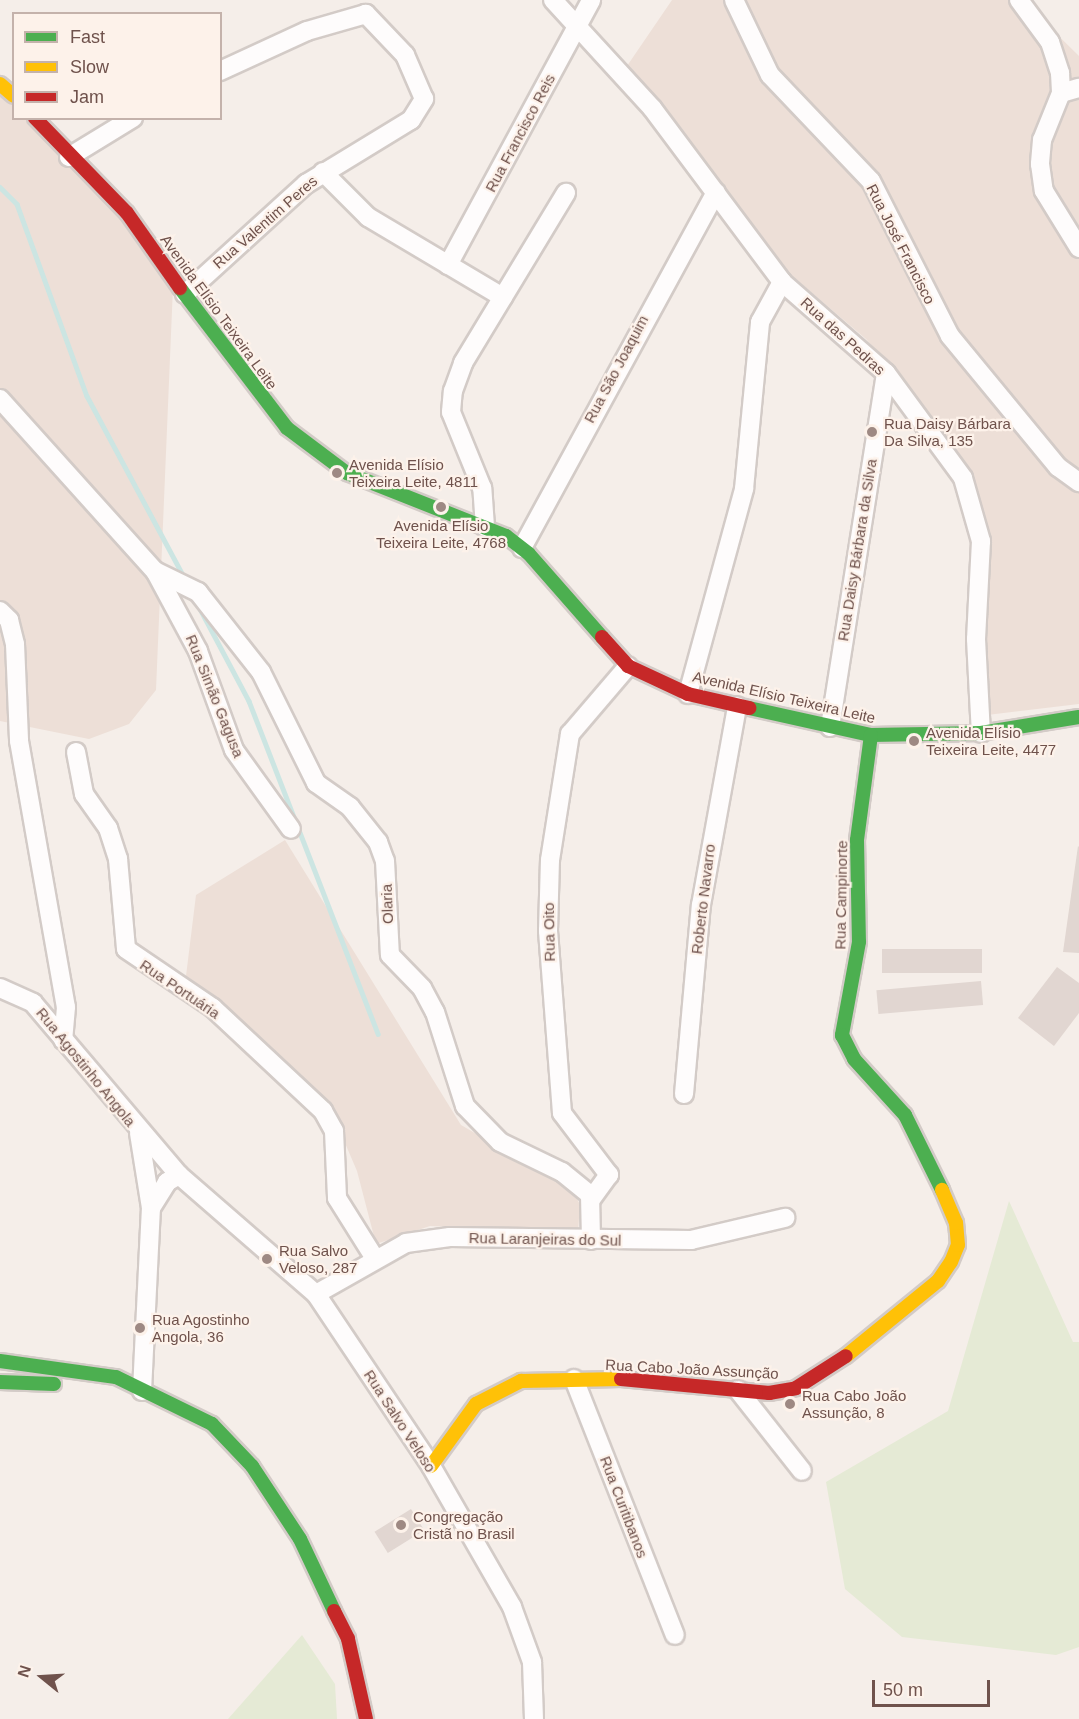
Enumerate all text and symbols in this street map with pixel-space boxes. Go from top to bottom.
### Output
legend [12,12,222,120]
text: Fast [70,27,105,47]
text: Slow [70,57,109,77]
street label: Rua Francisco Reis [481,71,559,195]
text: Jam [70,87,104,107]
street label: Rua Valentim Peres [209,172,321,272]
street label: Rua José Francisco [863,181,939,307]
street label: Avenida Elísio Teixeira Leite [157,231,281,393]
street label: Rua das Pedras [797,293,889,379]
street label: Rua São Joaquim [580,312,652,426]
place label: Rua Daisy Bárbara Da Silva, 135 [884,414,1011,449]
marker: Rua Daisy Bárbara Da Silva, 135 [865,425,879,439]
place label: Avenida Elísio Teixeira Leite, 4811 [349,455,478,490]
street label: Rua Daisy Bárbara da Silva [834,458,880,642]
marker: Avenida Elísio Teixeira Leite, 4811 [330,466,344,480]
marker: Avenida Elísio Teixeira Leite, 4768 [434,500,448,514]
place label: Avenida Elísio Teixeira Leite, 4768 [376,516,506,551]
street label: Rua Simão Gagusa [182,632,248,760]
street label: Avenida Elísio Teixeira Leite [691,667,877,727]
place label: Avenida Elísio Teixeira Leite, 4477 [926,723,1056,758]
marker: Avenida Elísio Teixeira Leite, 4477 [907,734,921,748]
street label: Rua Campinorte [831,840,851,950]
street label: Roberto Navarro [687,843,719,955]
street label: Olaria [377,884,397,924]
street label: Rua Oito [539,902,559,962]
street label: Rua Portuária [137,956,223,1022]
street label: Rua Agostinho Angola [32,1003,140,1131]
street label: Rua Laranjeiras do Sul [469,1229,621,1249]
place label: Rua Salvo Veloso, 287 [279,1241,357,1276]
marker: Rua Salvo Veloso, 287 [260,1252,274,1266]
place label: Rua Agostinho Angola, 36 [152,1310,250,1345]
marker: Rua Agostinho Angola, 36 [133,1321,147,1335]
street label: Rua Cabo João Assunção [605,1355,779,1383]
street label: Rua Salvo Veloso [360,1366,440,1476]
place label: Rua Cabo João Assunção, 8 [802,1386,906,1421]
marker: Rua Cabo João Assunção, 8 [783,1397,797,1411]
street label: Rua Curitibanos [596,1454,652,1560]
place label: Congregação Cristã no Brasil [413,1507,515,1542]
marker: Congregação Cristã no Brasil [394,1518,408,1532]
north arrow [12,1647,72,1707]
text: N [15,1663,34,1679]
scale bar [875,1668,994,1706]
text: 50 m [883,1680,923,1700]

